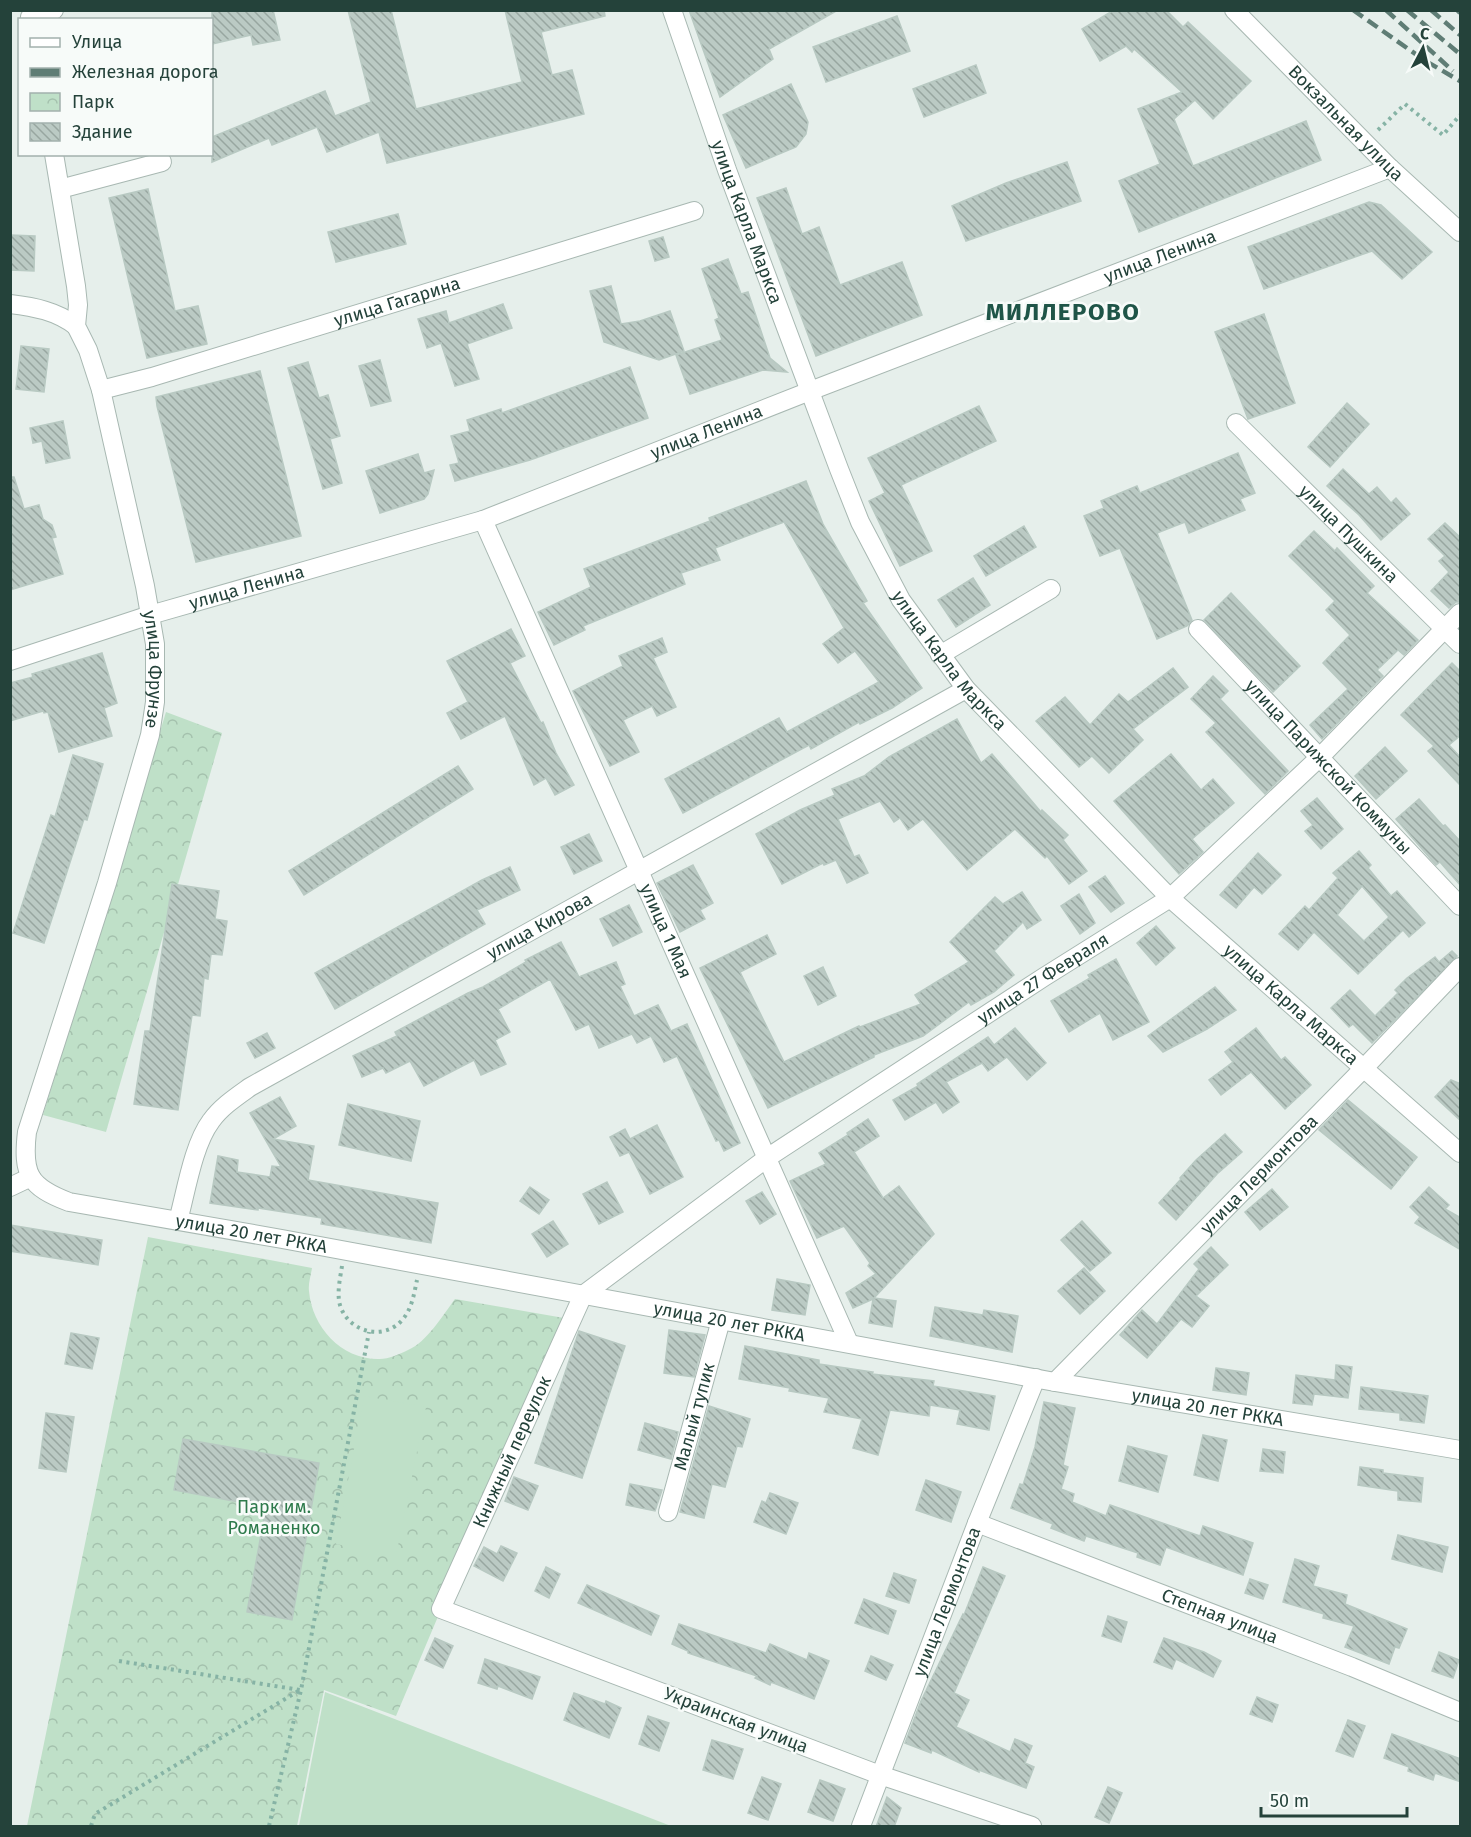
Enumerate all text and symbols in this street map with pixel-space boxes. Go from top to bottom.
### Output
legend [18,18,213,156]
north arrow [1393,18,1453,78]
text: С [1419,24,1431,44]
text: Улица [72,31,122,53]
street label: Вокзальная улица [1284,60,1408,186]
text: Железная дорога [72,61,219,83]
text: Парк [72,91,115,113]
text: Здание [72,121,133,143]
street label: улица Карла Маркса [707,138,787,307]
street label: улица Ленина [1101,225,1219,288]
street label: улица Гагарина [331,272,463,332]
district label: МИЛЛЕРОВО [986,298,1140,326]
street label: улица Ленина [647,400,766,464]
street label: улица Пушкина [1294,480,1403,588]
street label: улица Ленина [187,561,307,614]
street label: улица Карла Маркса [887,587,1011,735]
street label: улица Фрунзе [138,609,166,730]
street label: улица Парижской Коммуны [1241,675,1417,859]
street label: улица 1 Мая [635,880,696,982]
street label: улица Кирова [483,888,596,964]
street label: улица 27 Февраля [973,928,1113,1029]
street label: улица Карла Маркса [1219,939,1363,1070]
street label: улица Лермонтова [1196,1110,1323,1239]
street label: улица 20 лет РККА [174,1210,330,1258]
street label: улица 20 лет РККА [652,1297,807,1347]
street label: Малый тупик [669,1360,720,1473]
street label: Книжный переулок [468,1372,556,1531]
street label: улица 20 лет РККА [1130,1384,1286,1431]
park label: Парк им. Романенко [227,1496,321,1539]
street label: улица Лермонтова [908,1524,985,1680]
street label: Степная улица [1159,1584,1281,1648]
street label: Украинская улица [661,1682,811,1758]
scale bar [1261,1780,1406,1818]
text: 50 m [1270,1790,1309,1812]

